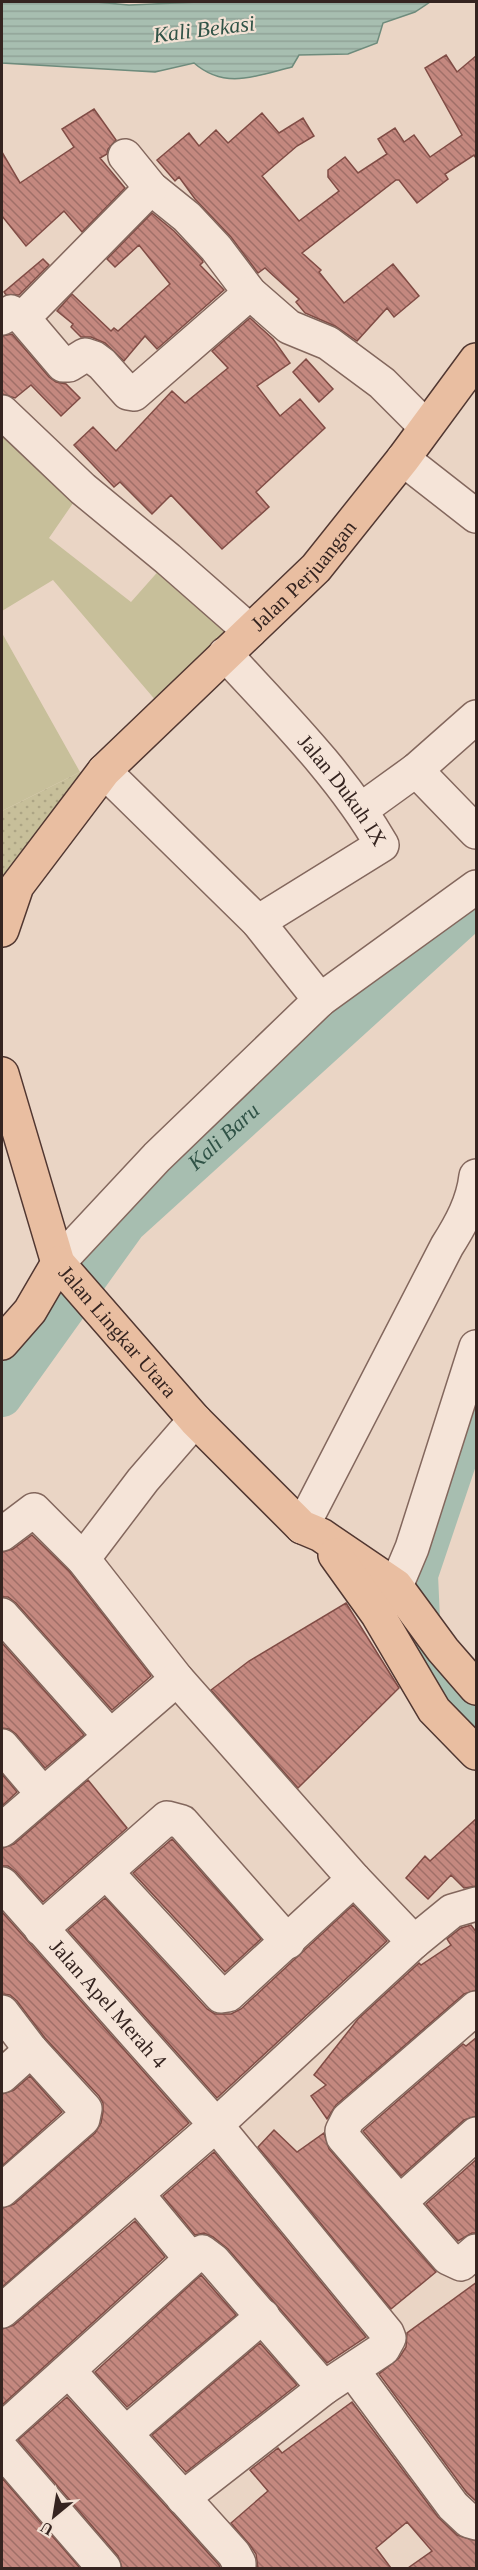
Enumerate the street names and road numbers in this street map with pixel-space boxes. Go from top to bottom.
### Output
street label: Jalan Perjuangan [246,515,361,636]
street label: Jalan Dukuh IX [293,730,392,850]
street label: Jalan Lingkar Utara [54,1261,182,1403]
street label: Jalan Apel Merah 4 [45,1934,172,2073]

